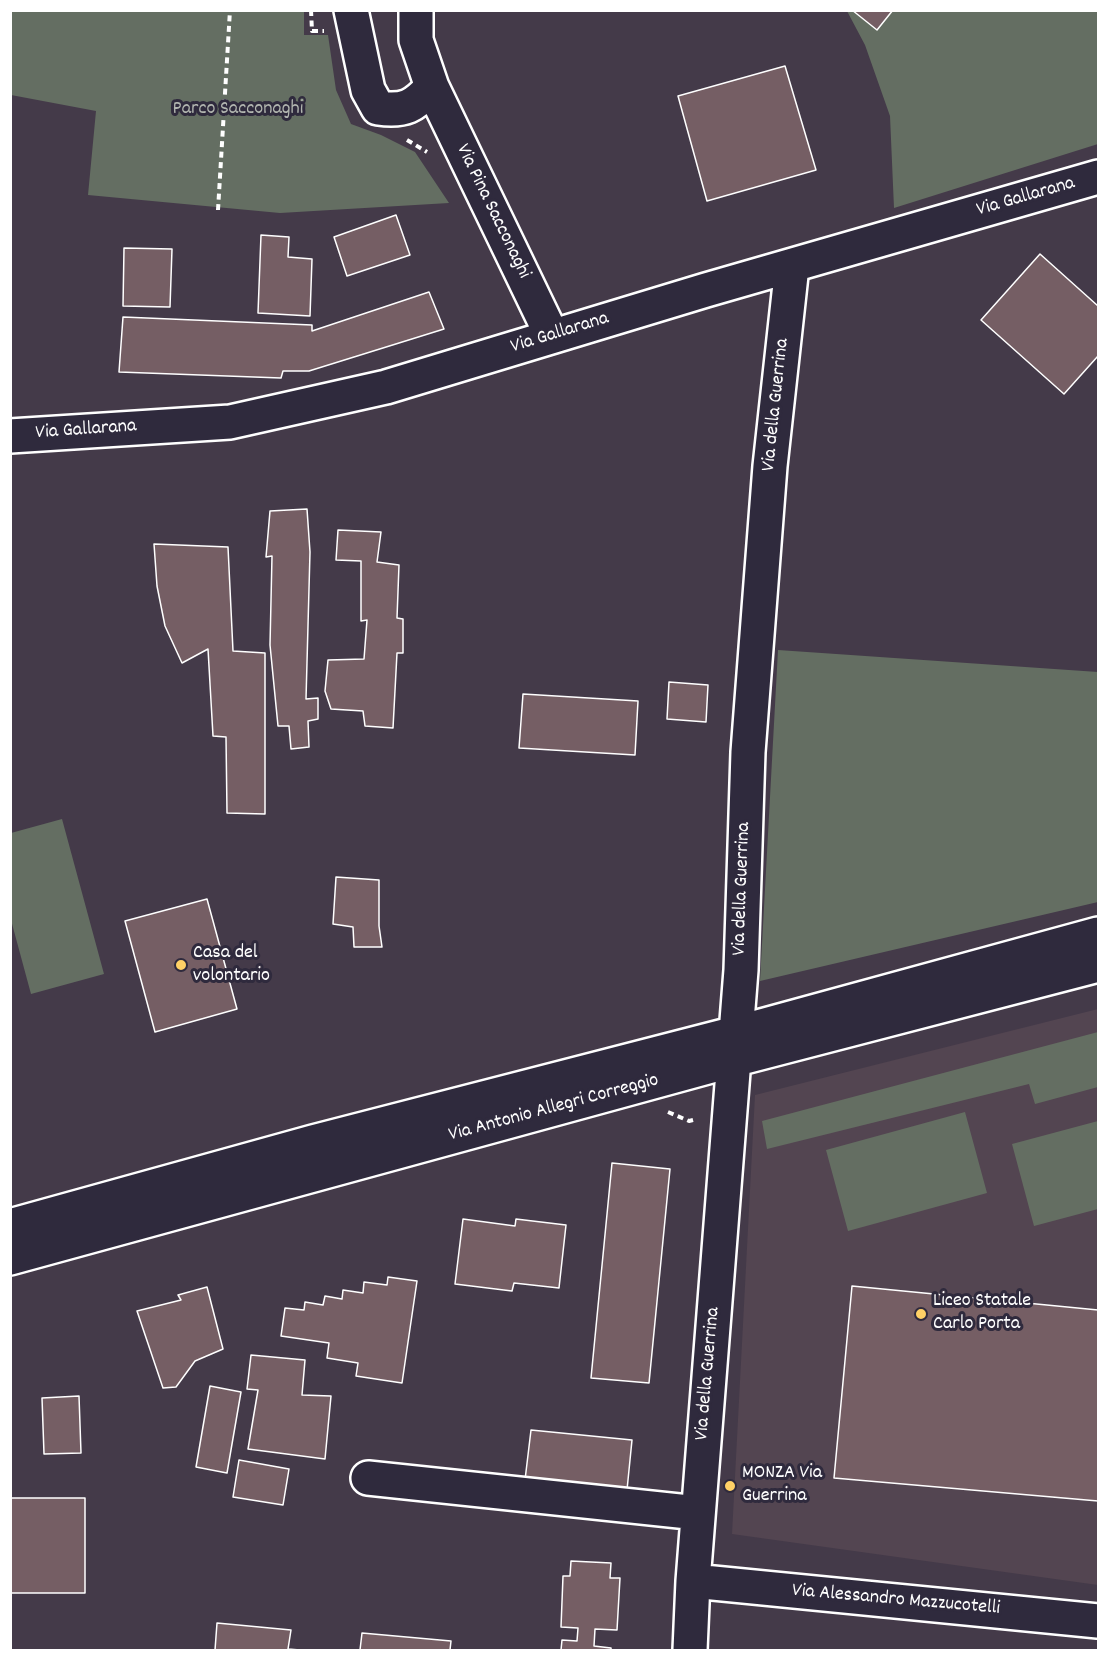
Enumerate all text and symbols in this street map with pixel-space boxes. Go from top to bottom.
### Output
park label: Parco Sacconaghi [173,98,303,122]
street label: Via Pina Sacconaghi [449,141,535,283]
street label: Via Gallarana [974,173,1078,223]
street label: Via Gallarana [508,308,612,360]
street label: Via della Guerrina [758,337,796,473]
street label: Via Gallarana [35,416,137,446]
street label: Via della Guerrina [729,822,757,956]
place label: Casa del volontario [193,942,270,989]
marker: Casa del volontario [174,958,188,972]
street label: Via Antonio Allegri Correggio [446,1069,662,1149]
place label: Liceo Statale Carlo Porta [933,1290,1031,1337]
street label: Via della Guerrina [691,1306,727,1442]
marker: Liceo Statale Carlo Porta [914,1307,928,1321]
place label: MONZA Via Guerrina [742,1462,822,1509]
marker: MONZA Via Guerrina [723,1479,737,1493]
street label: Via Alessandro Mazzucotelli [791,1580,1001,1622]

